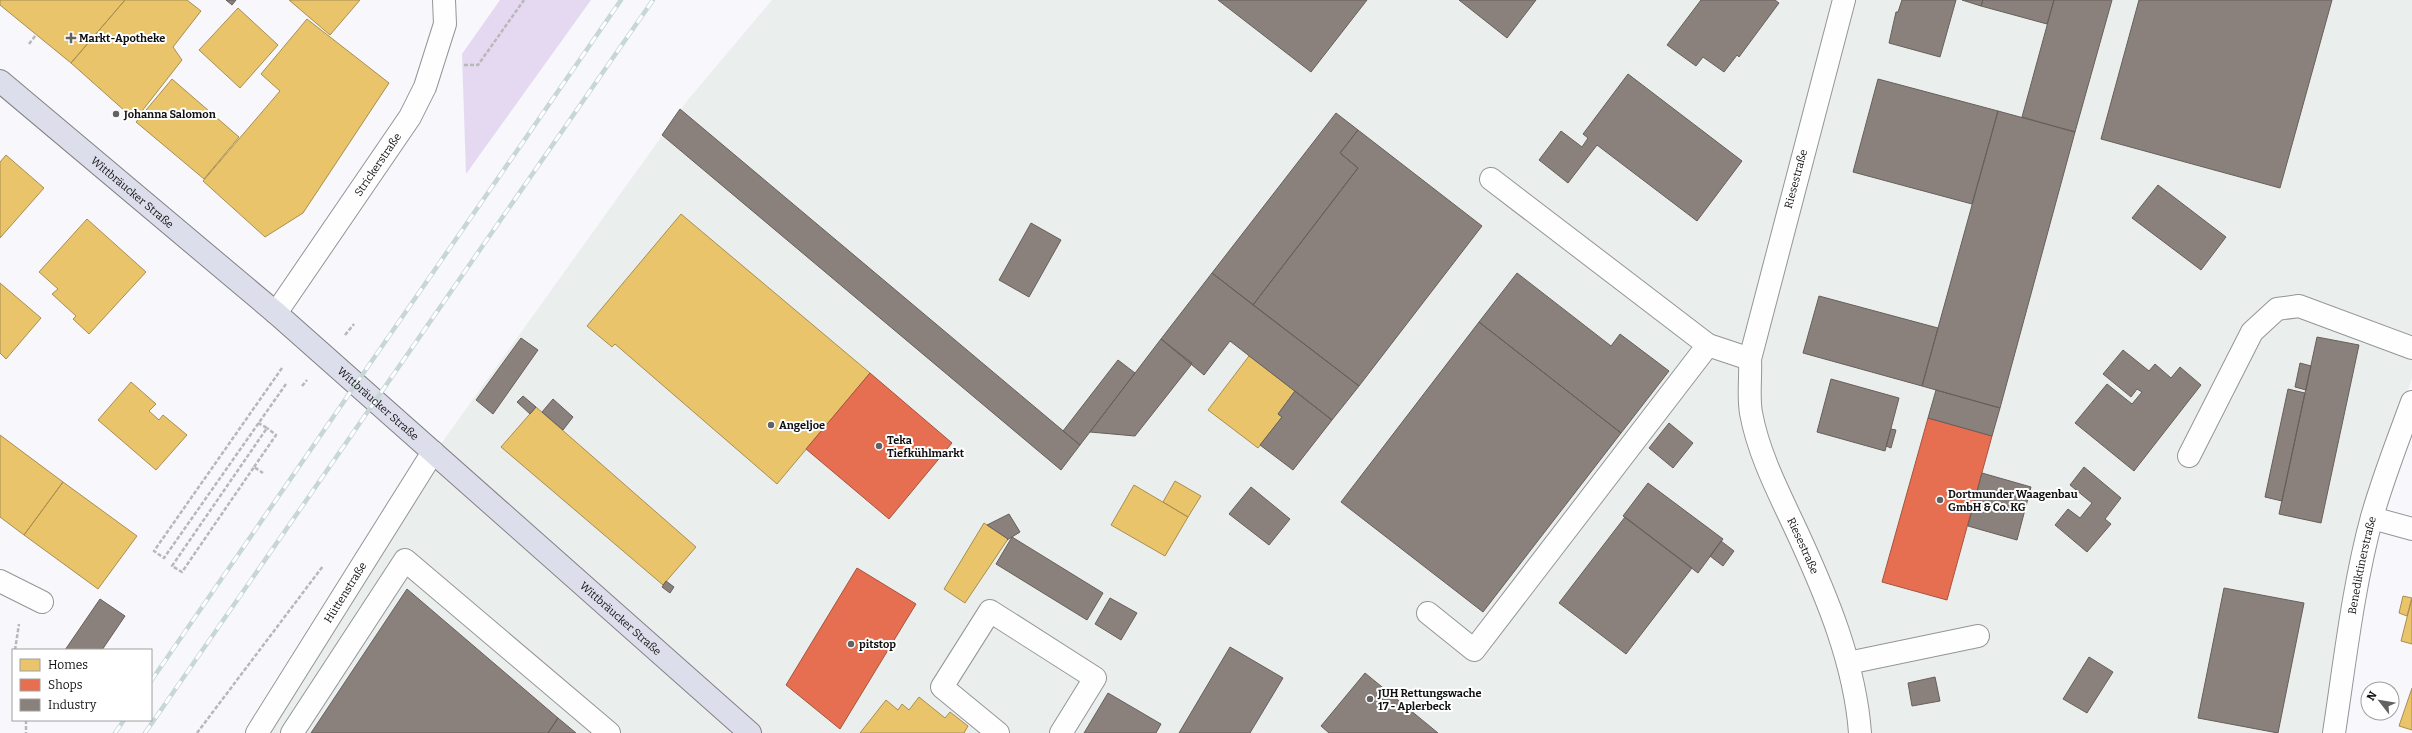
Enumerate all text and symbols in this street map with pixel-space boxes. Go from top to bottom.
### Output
place label: Markt-Apotheke [79,32,165,45]
marker: Markt-Apotheke [66,33,76,43]
place label: Johanna Salomon [123,108,216,121]
marker: Johanna Salomon [111,109,121,119]
street label: Strickerstraße [352,130,404,198]
street label: Riesestraße [1782,148,1810,210]
street label: Wittbräucker Straße [88,154,176,231]
street label: Wittbräucker Straße [335,364,421,443]
place label: Angeljoe [779,419,825,432]
marker: Angeljoe [766,420,776,430]
place label: Teka Tiefkühlmarkt [887,434,965,460]
marker: Teka Tiefkühlmarkt [874,441,884,451]
place label: Dortmunder Waagenbau GmbH & Co. KG [1948,488,2078,514]
marker: Dortmunder Waagenbau GmbH & Co. KG [1935,495,1945,505]
street label: Riesestraße [1785,515,1821,576]
street label: Benediktinerstraße [2345,515,2378,615]
street label: Hüttenstraße [321,559,369,625]
street label: Wittbräucker Straße [577,579,664,658]
place label: pitstop [859,638,896,651]
marker: pitstop [846,639,856,649]
legend [12,649,152,721]
text: Homes [48,658,88,672]
text: Shops [48,678,83,692]
north arrow [2360,681,2400,721]
place label: JUH Rettungswache 17 - Aplerbeck [1377,687,1482,713]
text: N [2364,689,2380,703]
marker: JUH Rettungswache 17 - Aplerbeck [1365,694,1375,704]
text: Industry [48,698,97,712]

